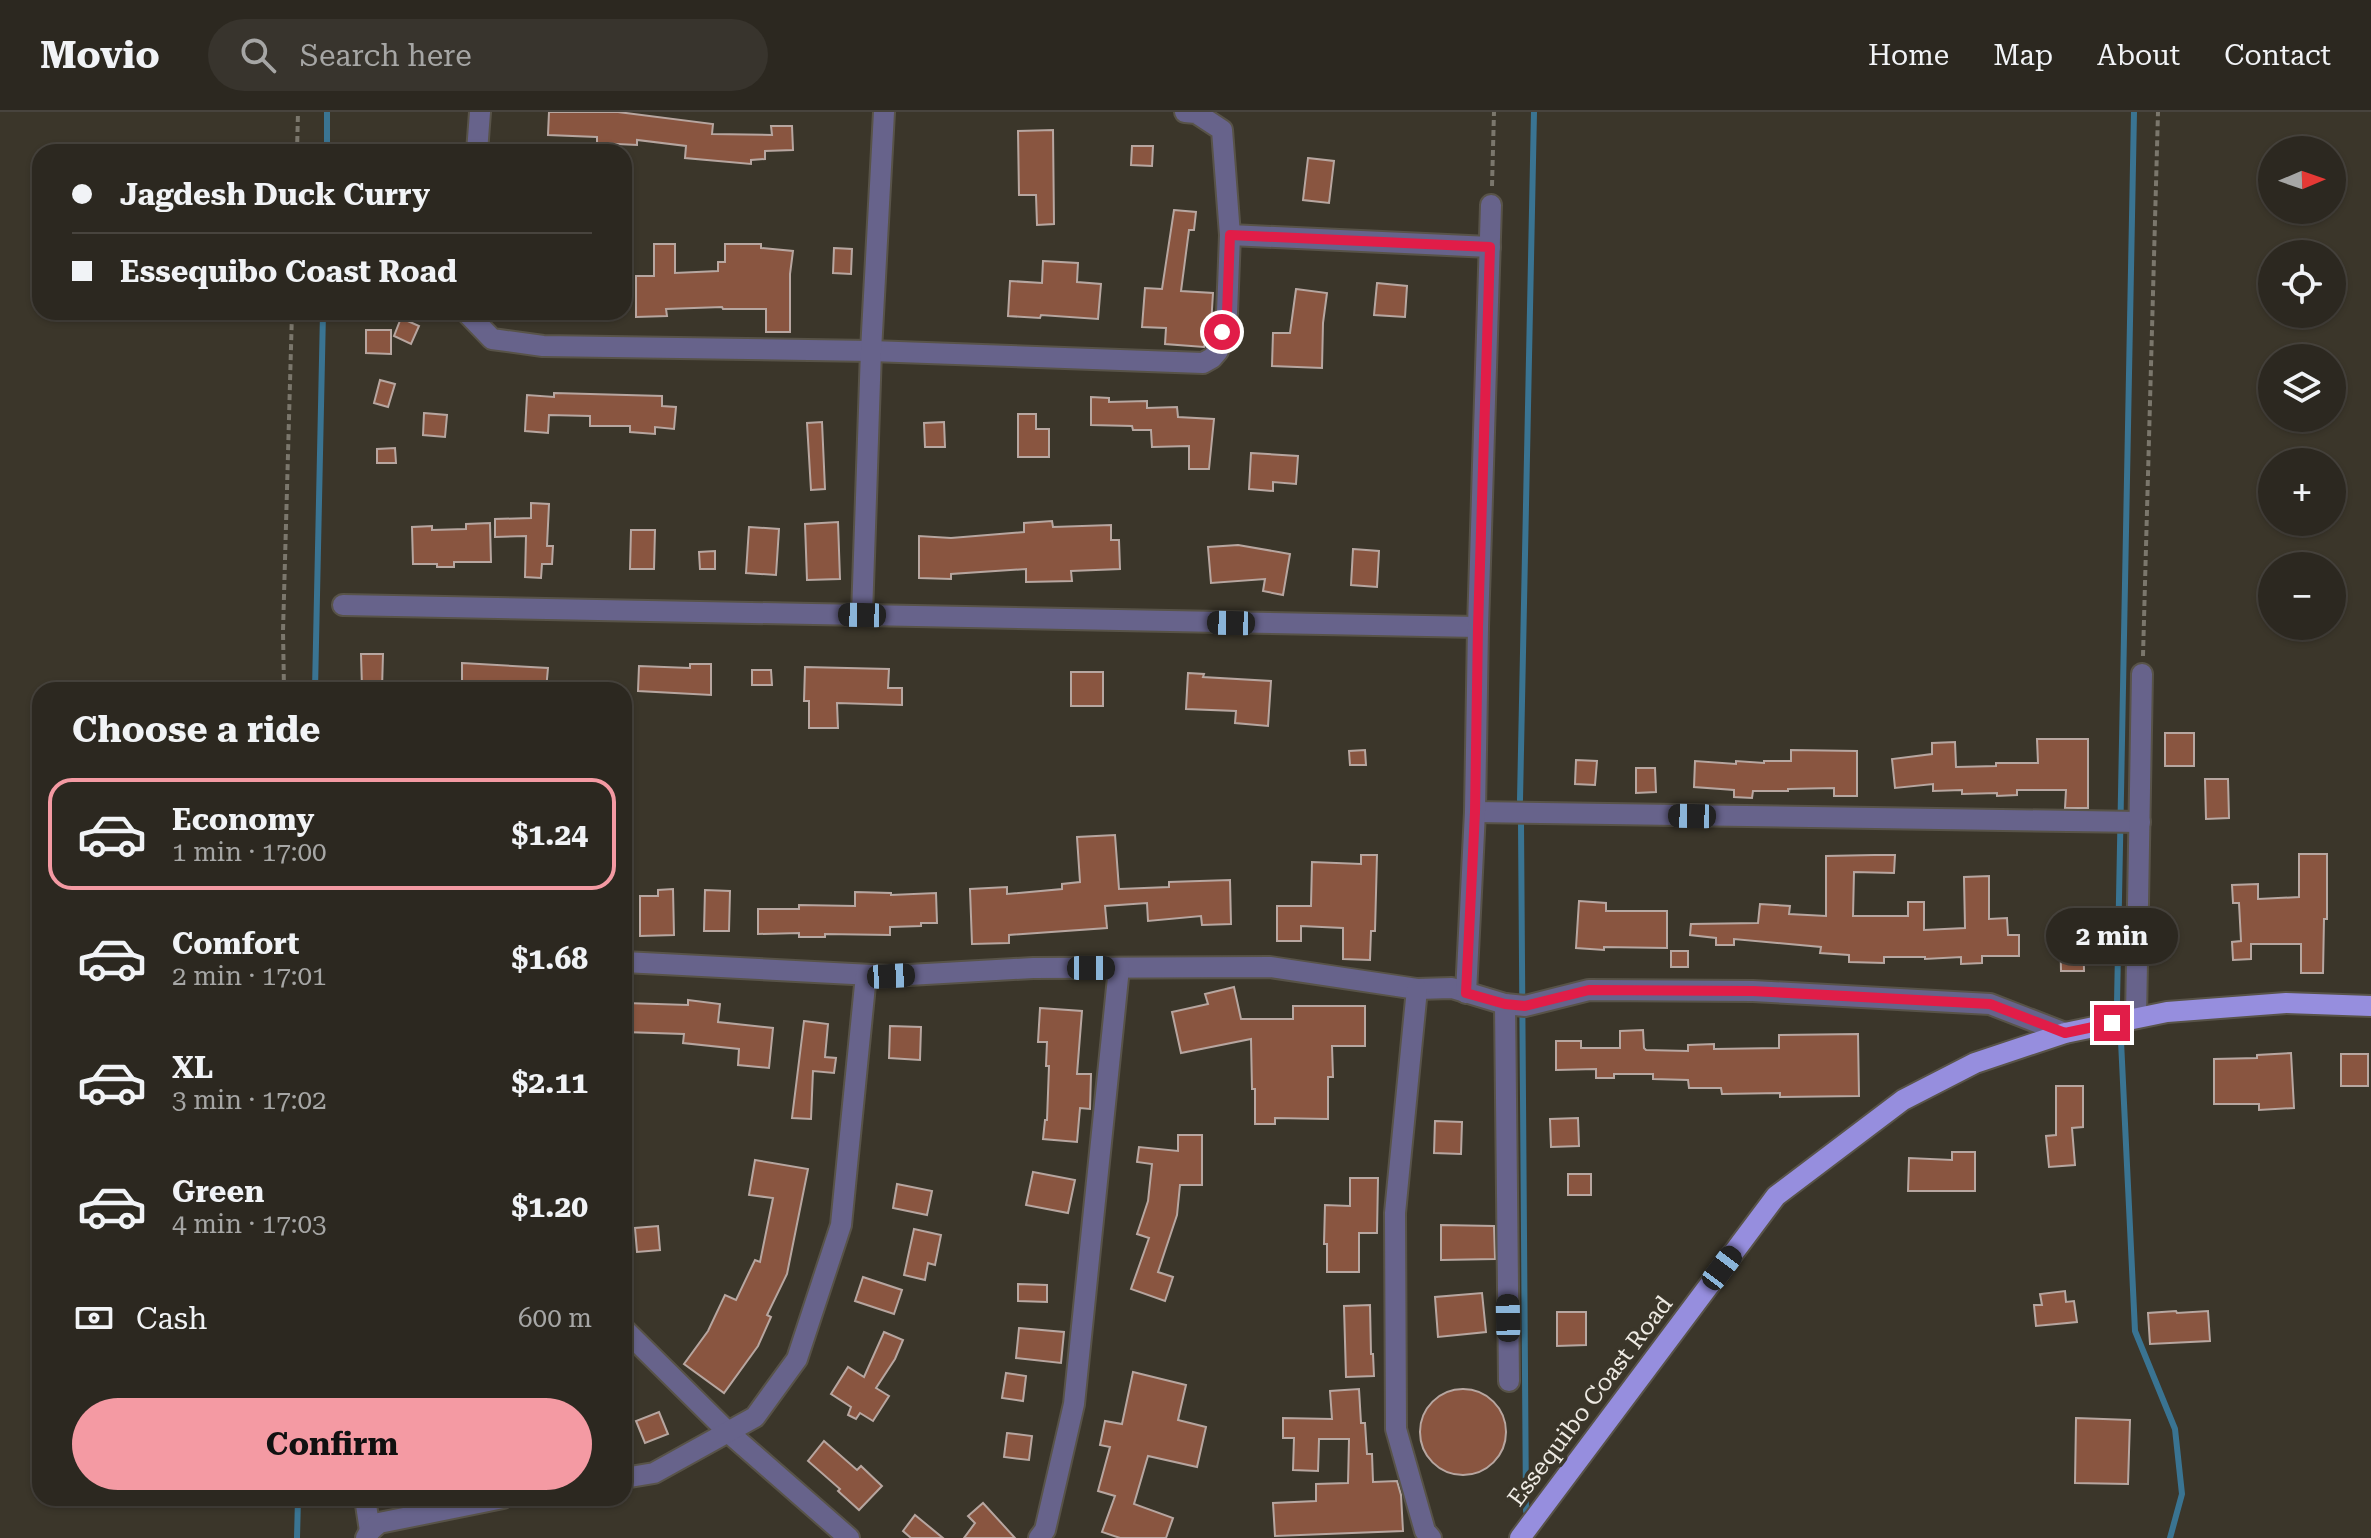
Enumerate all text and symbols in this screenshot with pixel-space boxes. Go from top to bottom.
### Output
search box [208,19,768,91]
text: Movio [40,33,160,77]
icon: search [236,33,280,77]
text: Search here [300,38,472,73]
text: Home [1868,39,1949,72]
text: Map [1993,39,2053,72]
text: About [2097,39,2180,72]
text: Contact [2224,39,2331,72]
north arrow [2258,136,2346,224]
map controls [2258,136,2346,640]
text: Jagdesh Duck Curry [120,177,430,212]
button: locate [2258,240,2346,328]
text: Essequibo Coast Road [120,254,457,289]
route start [1204,314,1240,350]
button: layers [2258,344,2346,432]
button: + [2258,448,2346,536]
button: − [2258,552,2346,640]
car [838,603,886,627]
car [1207,611,1255,635]
text: Choose a ride [72,709,320,751]
icon: car [76,798,148,870]
text: Economy [172,802,314,837]
car [1668,804,1716,828]
text: $1.24 [511,817,588,852]
text: 1 min · 17:00 [172,837,327,867]
callout: 2 min [2046,907,2178,963]
text: 2 min [2076,921,2148,951]
icon: car [76,922,148,994]
text: Comfort [172,926,299,961]
text: $1.68 [511,941,588,976]
car [1067,956,1115,980]
text: 2 min · 17:01 [172,961,327,991]
car [866,963,916,989]
route end [2094,1005,2130,1041]
icon: car [76,1046,148,1118]
text: XL [172,1050,213,1085]
text: $2.11 [511,1065,588,1100]
text: 3 min · 17:02 [172,1085,327,1115]
icon: car [76,1170,148,1242]
text: Green [172,1174,264,1209]
text: $1.20 [511,1189,588,1224]
text: 4 min · 17:03 [172,1209,327,1239]
car [1698,1242,1746,1294]
street label: Essequibo Coast Road [1502,1290,1678,1512]
car [1496,1294,1520,1342]
icon: cash [72,1296,116,1340]
text: Cash [136,1301,207,1336]
text: 600 m [518,1303,592,1333]
button: Confirm [72,1398,592,1490]

